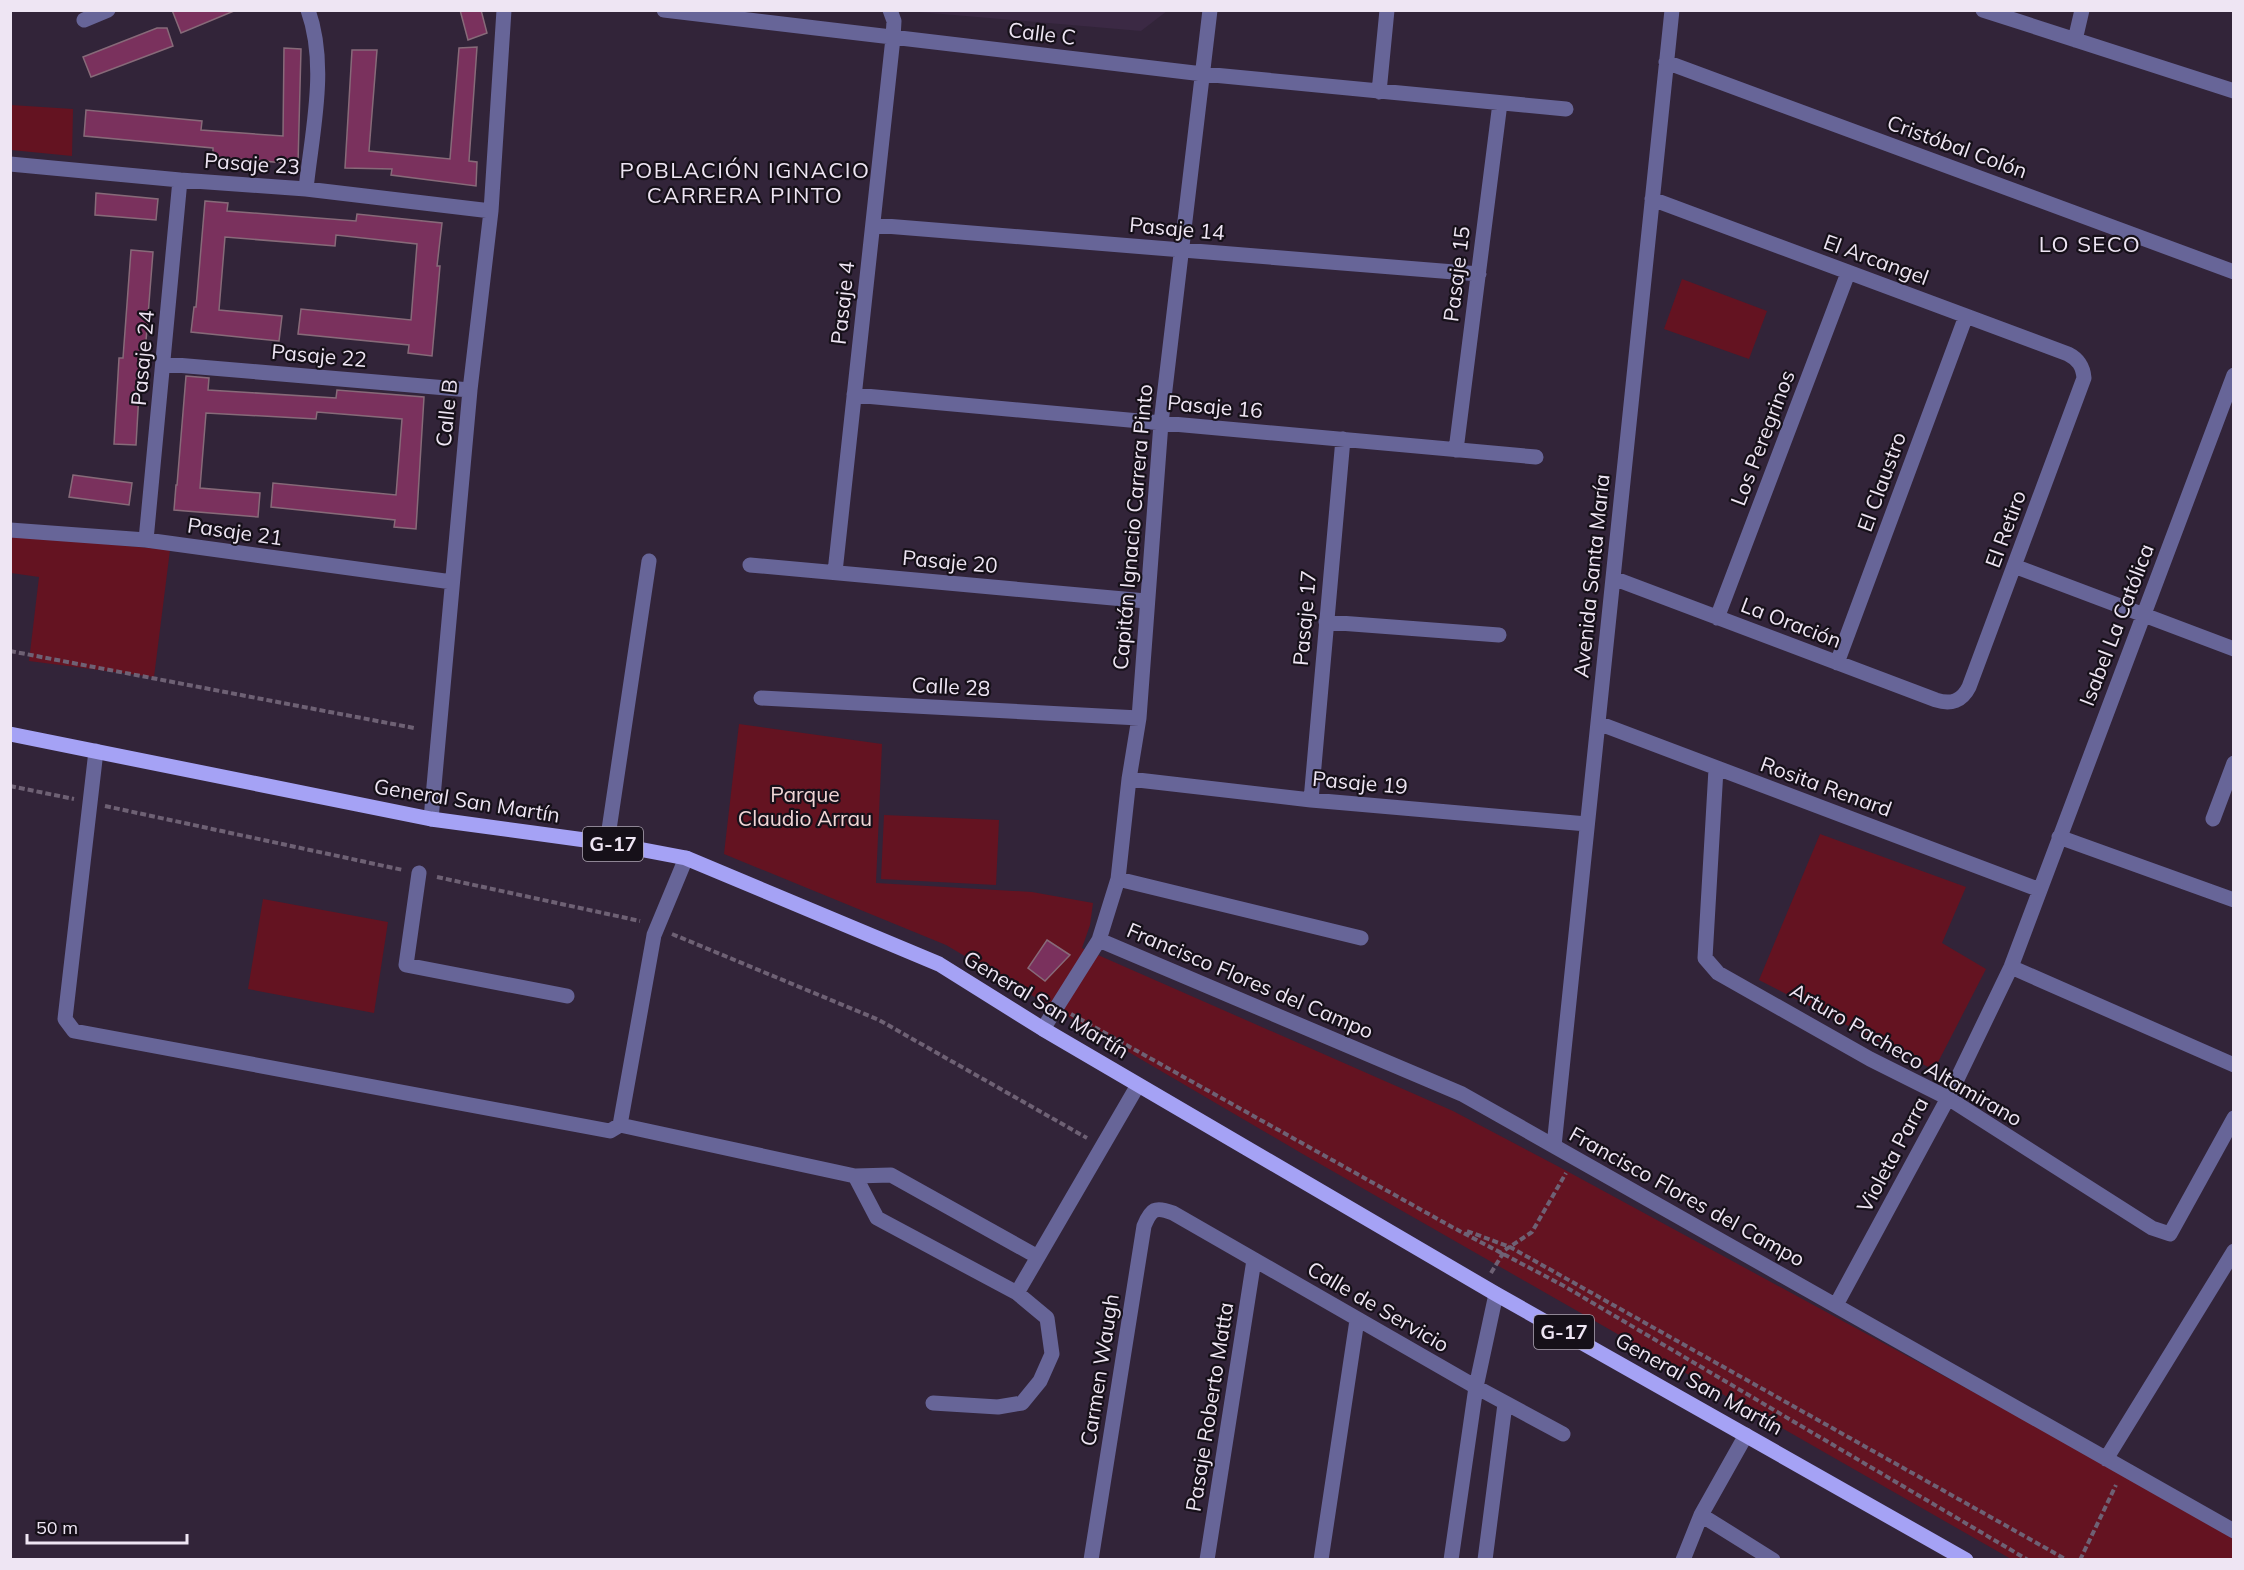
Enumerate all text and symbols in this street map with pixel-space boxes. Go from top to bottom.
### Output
street label: Calle C [1007,16,1077,50]
street label: Cristóbal Colón [1884,109,2031,183]
street label: Pasaje 23 [203,147,301,179]
district label: POBLACIÓN IGNACIO CARRERA PINTO [620,156,870,209]
street label: Pasaje 14 [1128,211,1226,245]
street label: Pasaje 15 [1437,225,1475,323]
street label: El Arcangel [1820,228,1933,290]
district label: LO SECO [2039,230,2141,258]
street label: Pasaje 4 [825,260,859,346]
street label: Pasaje 24 [125,309,159,407]
street label: Pasaje 22 [270,338,368,372]
street label: Los Peregrinos [1724,366,1800,509]
street label: Calle B [430,378,462,448]
street label: Capitán Ignacio Carrera Pinto [1107,383,1157,671]
street label: Pasaje 16 [1166,389,1264,423]
street label: El Claustro [1851,428,1911,535]
street label: Avenida Santa María [1567,473,1615,679]
street label: El Retiro [1979,486,2031,571]
street label: Pasaje 21 [186,511,284,551]
street label: Isabel La Católica [2073,540,2159,709]
street label: Pasaje 20 [901,544,999,578]
street label: Pasaje 17 [1287,569,1321,667]
street label: La Oración [1737,591,1845,653]
street label: Calle 28 [911,671,991,701]
street label: Rosita Renard [1757,750,1896,822]
street label: Pasaje 19 [1311,765,1409,799]
street label: General San Martín [372,772,562,828]
park label: Parque Claudio Arrau [738,781,872,831]
road number: G-17 [583,827,643,861]
street label: Francisco Flores del Campo [1123,916,1378,1044]
street label: General San Martín [959,945,1134,1064]
street label: Arturo Pacheco Altamirano [1786,977,2027,1131]
street label: Violeta Parra [1851,1092,1933,1217]
street label: Francisco Flores del Campo [1565,1120,1810,1272]
street label: Calle de Servicio [1303,1255,1454,1357]
street label: Carmen Waugh [1074,1292,1124,1448]
street label: Pasaje Roberto Matta [1180,1300,1238,1513]
road number: G-17 [1534,1315,1594,1349]
street label: General San Martín [1611,1326,1788,1440]
scale bar [27,1507,188,1545]
text: 50 m [36,1516,78,1539]

